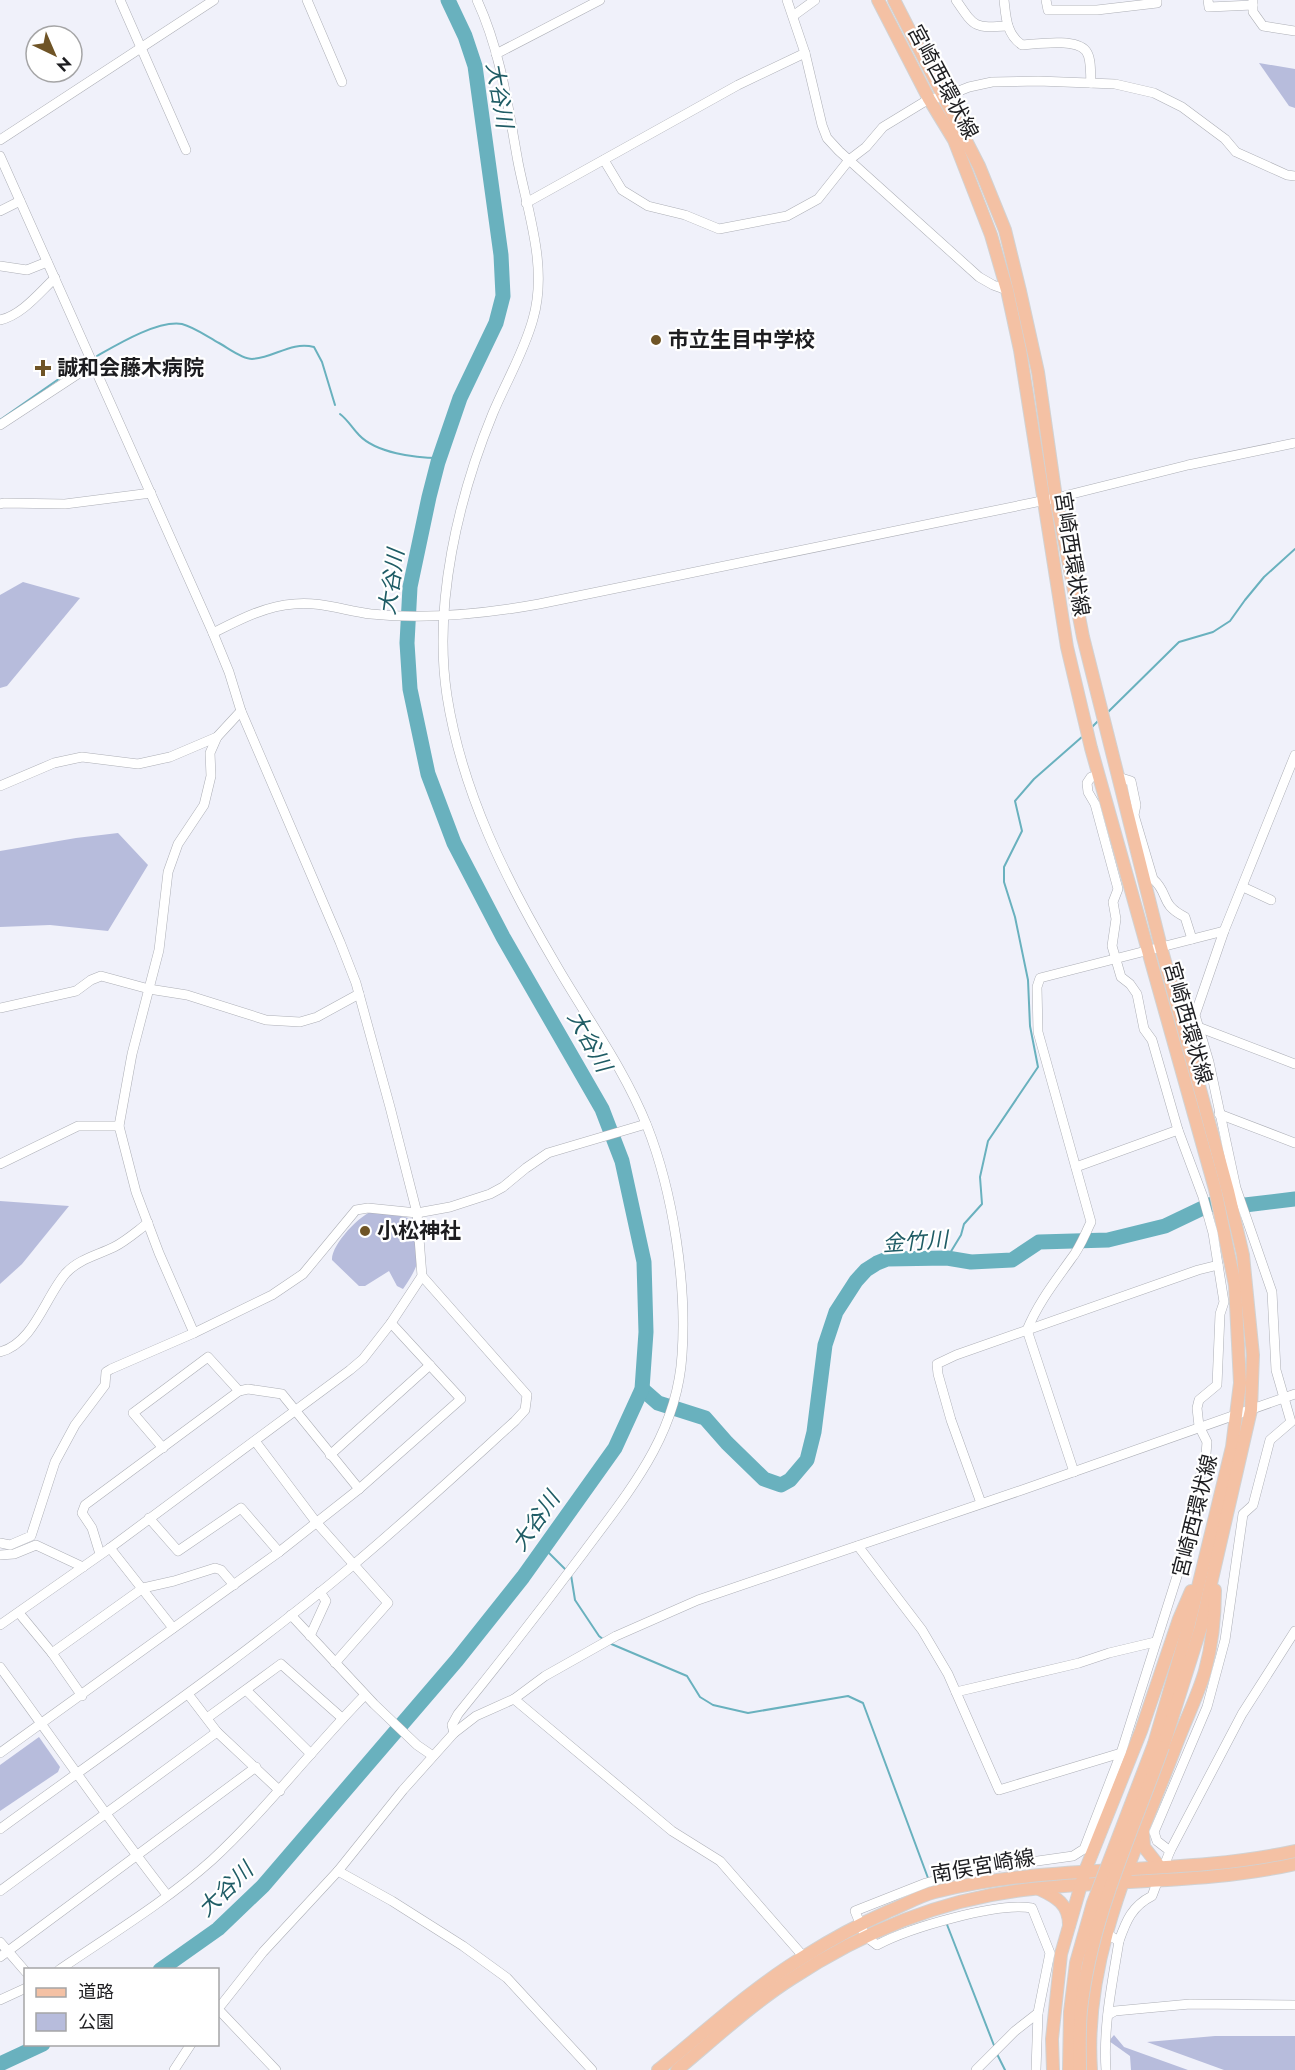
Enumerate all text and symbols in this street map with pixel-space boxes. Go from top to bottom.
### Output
street label: 宮崎西環状線 [900,19,986,145]
north arrow [24,24,84,84]
text: N [52,52,77,77]
water label: 大谷川 [479,60,522,132]
place label: 市立生目中学校 [668,325,815,355]
marker: 市立生目中学校 [649,333,663,347]
place label: 誠和会藤木病院 [57,353,204,383]
marker: 誠和会藤木病院 [34,359,52,377]
street label: 宮崎西環状線 [1047,489,1097,619]
water label: 大谷川 [371,545,412,617]
street label: 宮崎西環状線 [1156,958,1220,1088]
water label: 大谷川 [560,1004,621,1079]
place label: 小松神社 [377,1216,461,1246]
water label: 金竹川 [881,1223,951,1259]
marker: 小松神社 [358,1224,372,1238]
street label: 宮崎西環状線 [1165,1451,1225,1581]
water label: 大谷川 [503,1483,568,1557]
street label: 南俣宮崎線 [929,1842,1037,1890]
water label: 大谷川 [190,1853,261,1923]
legend [24,1968,219,2046]
text: 道路 [78,1979,114,2005]
text: 公園 [78,2009,114,2035]

